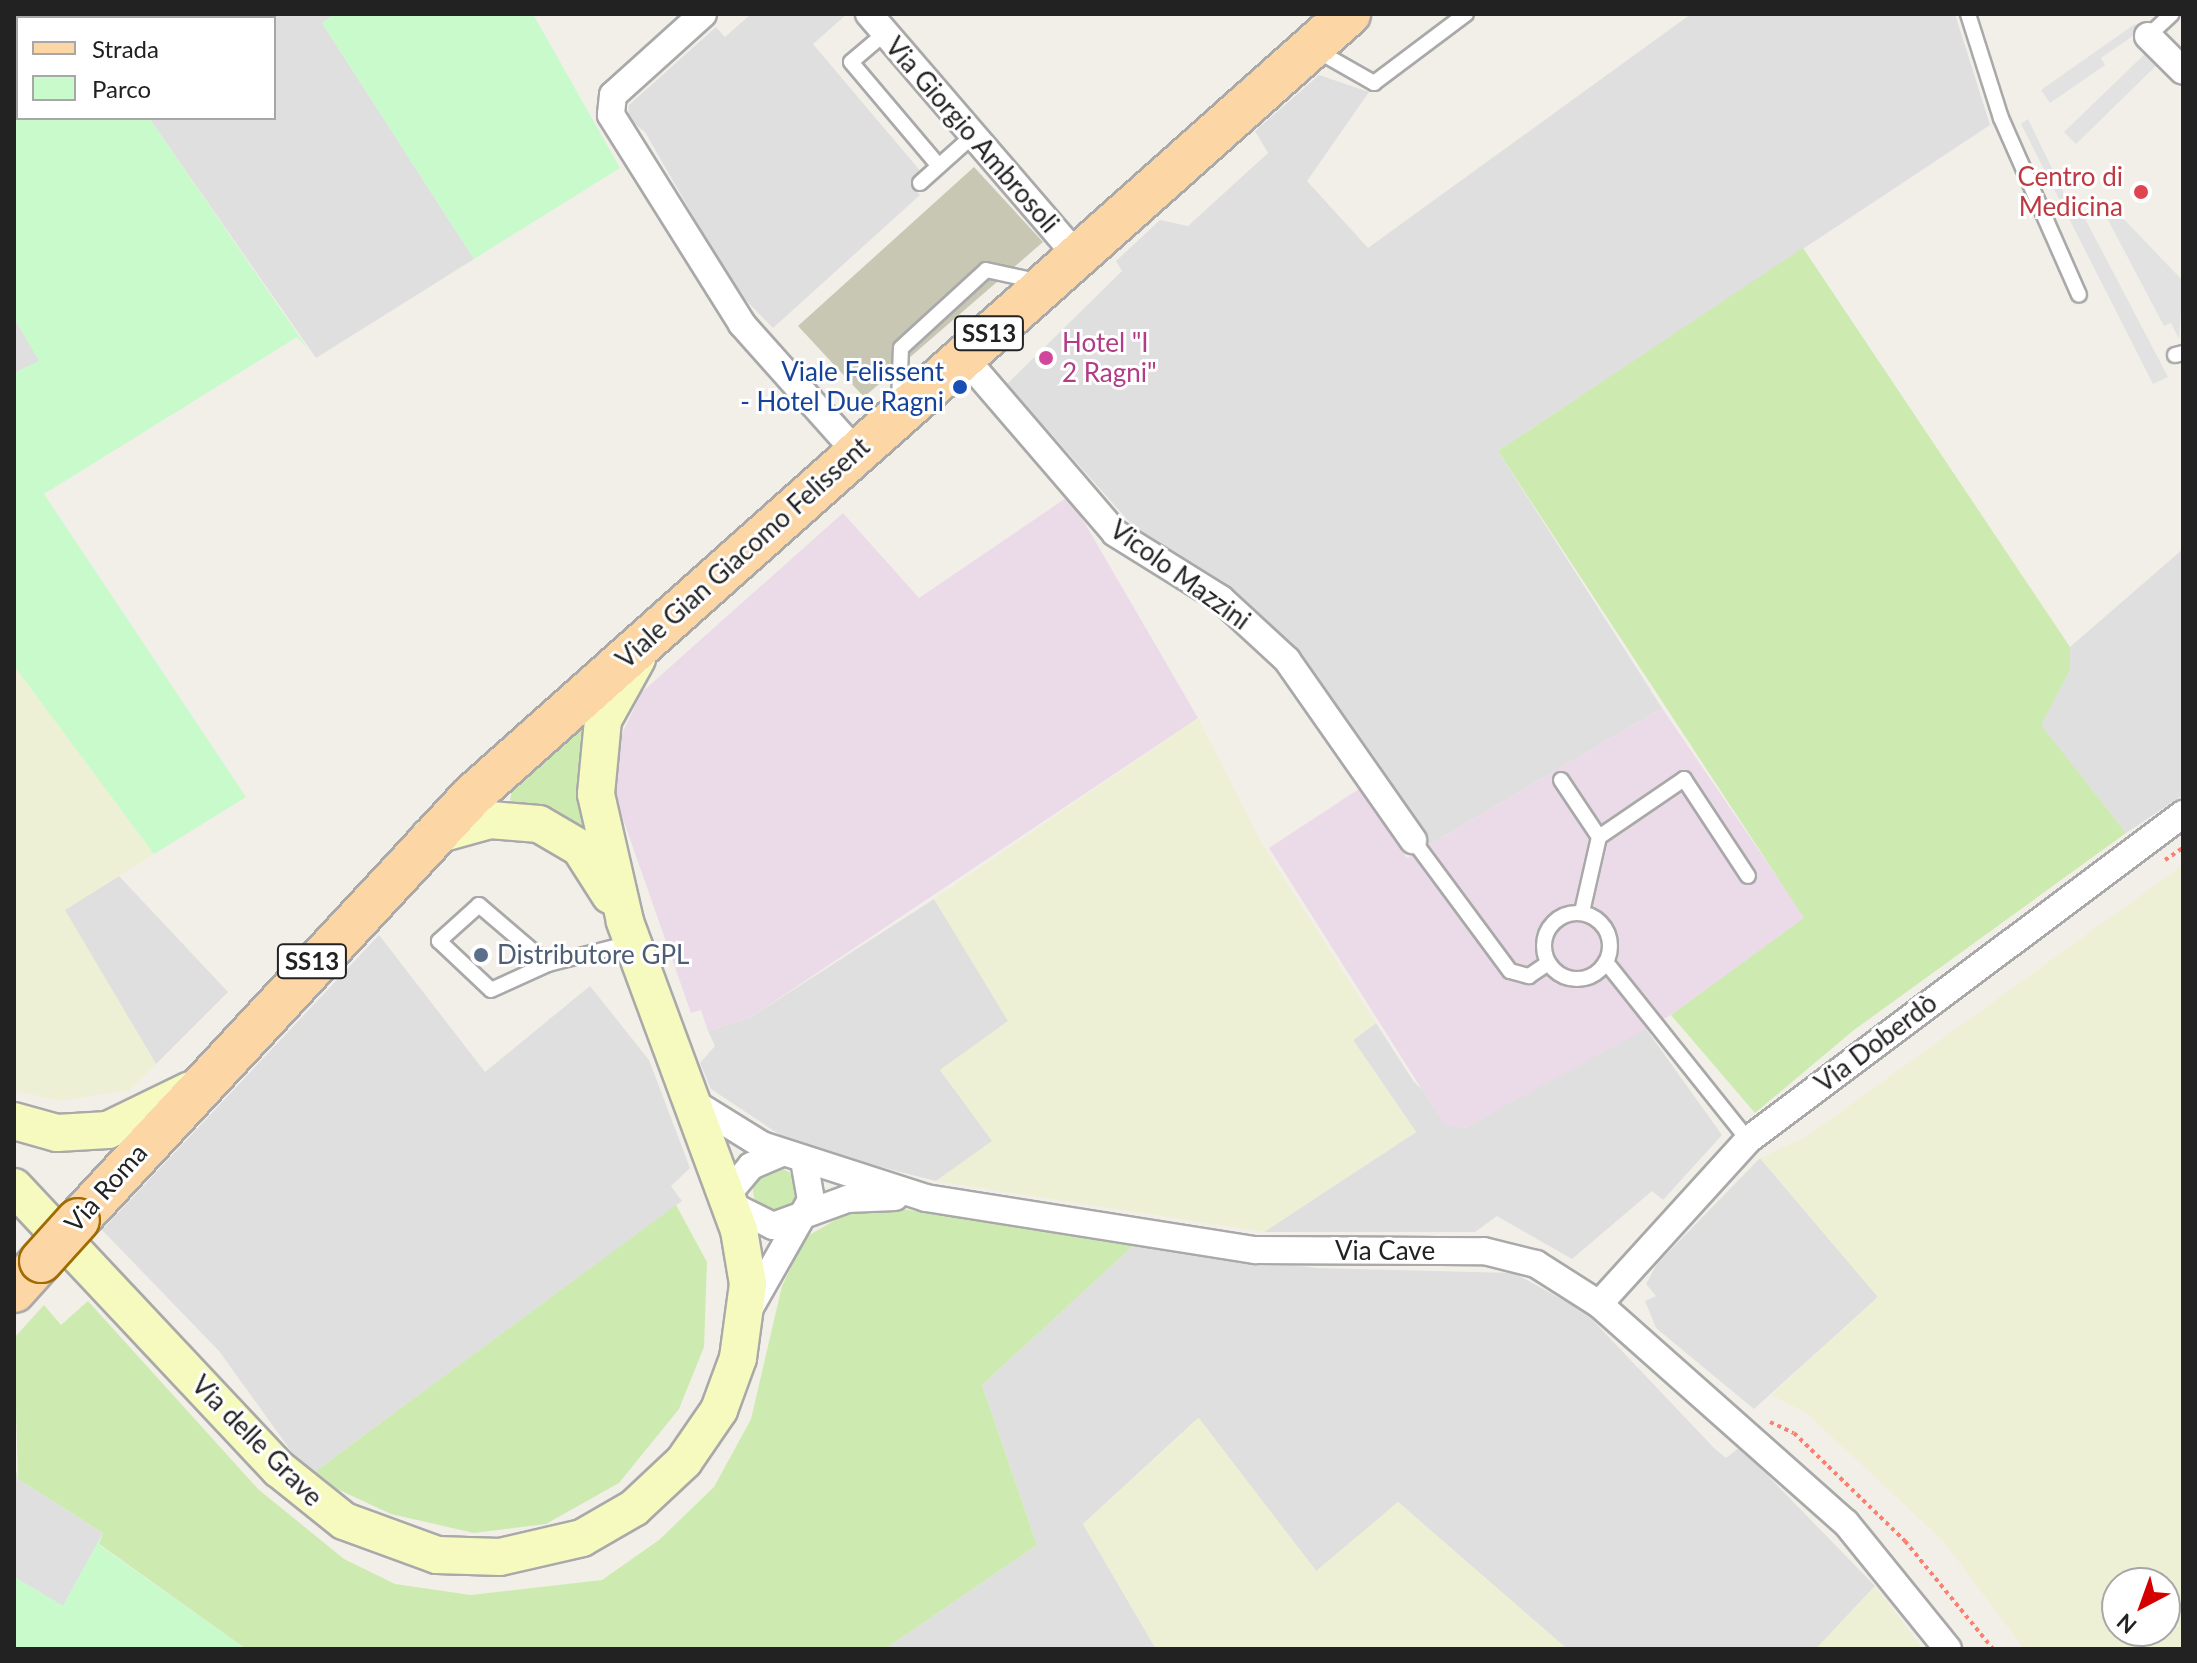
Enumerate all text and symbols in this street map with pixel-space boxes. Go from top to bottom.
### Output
legend [16,16,276,120]
street label: Via Giorgio Ambrosoli [878,31,1066,239]
text: Strada [92,34,159,63]
text: Parco [92,74,151,103]
place label: Centro di Medicina [2017,161,2123,222]
marker: Centro di Medicina [2130,181,2152,203]
road number: SS13 [953,313,1025,353]
place label: Hotel "I 2 Ragni" [1062,327,1157,388]
marker: Hotel "I 2 Ragni" [1037,349,1055,367]
place label: Viale Felissent - Hotel Due Ragni [740,356,944,418]
marker: Viale Felissent - Hotel Due Ragni [951,378,969,396]
street label: Viale Gian Giacomo Felissent [610,431,876,675]
street label: Vicolo Mazzini [1104,514,1256,636]
place label: Distributore GPL [497,939,689,971]
road number: SS13 [276,941,348,981]
marker: Distributore GPL [472,946,490,964]
street label: Via Doberdò [1809,987,1943,1099]
street label: Via Roma [58,1137,154,1239]
street label: Via Cave [1335,1235,1435,1267]
street label: Via delle Grave [185,1369,329,1513]
north arrow [2101,1567,2181,1647]
text: N [2111,1608,2141,1640]

